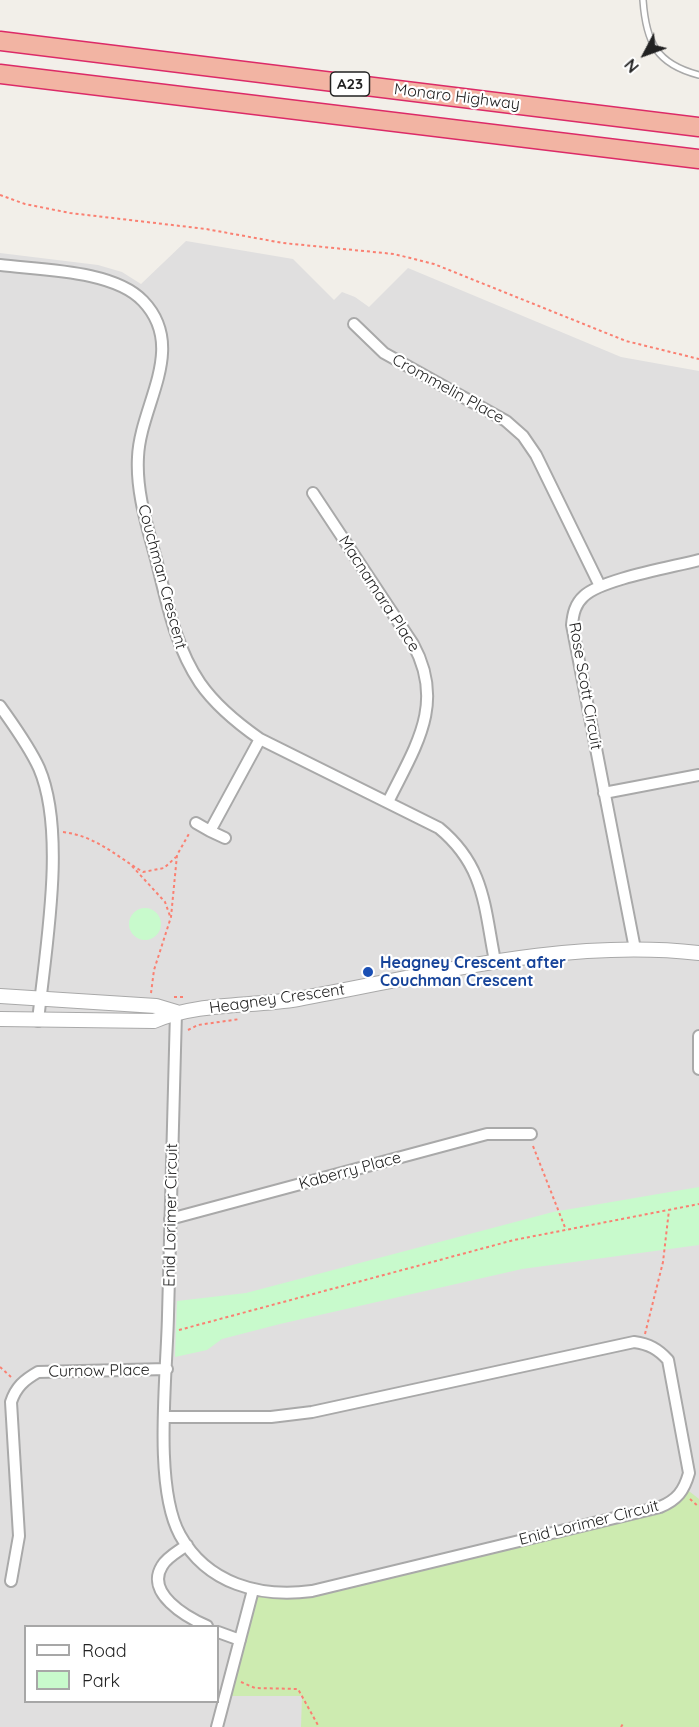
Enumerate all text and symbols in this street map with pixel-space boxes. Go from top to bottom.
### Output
north arrow [615,24,675,84]
text: N [620,55,643,77]
road number: A23 [330,72,370,96]
street label: Monaro Highway [393,80,521,114]
street label: Crommelin Place [389,350,507,428]
street label: Couchman Crescent [133,502,191,652]
street label: Macnamara Place [334,532,424,656]
street label: Rose Scott Circuit [564,621,606,751]
place label: Heagney Crescent after Couchman Crescent [380,953,566,991]
marker: Heagney Crescent after Couchman Crescent [361,965,375,979]
street label: Heagney Crescent [208,980,346,1018]
street label: Enid Lorimer Circuit [160,1143,182,1287]
street label: Kaberry Place [297,1148,403,1194]
street label: Curnow Place [48,1361,150,1381]
street label: Enid Lorimer Circuit [517,1496,661,1550]
legend [24,1625,219,1703]
text: Road [82,1639,127,1662]
text: Park [82,1669,120,1692]

